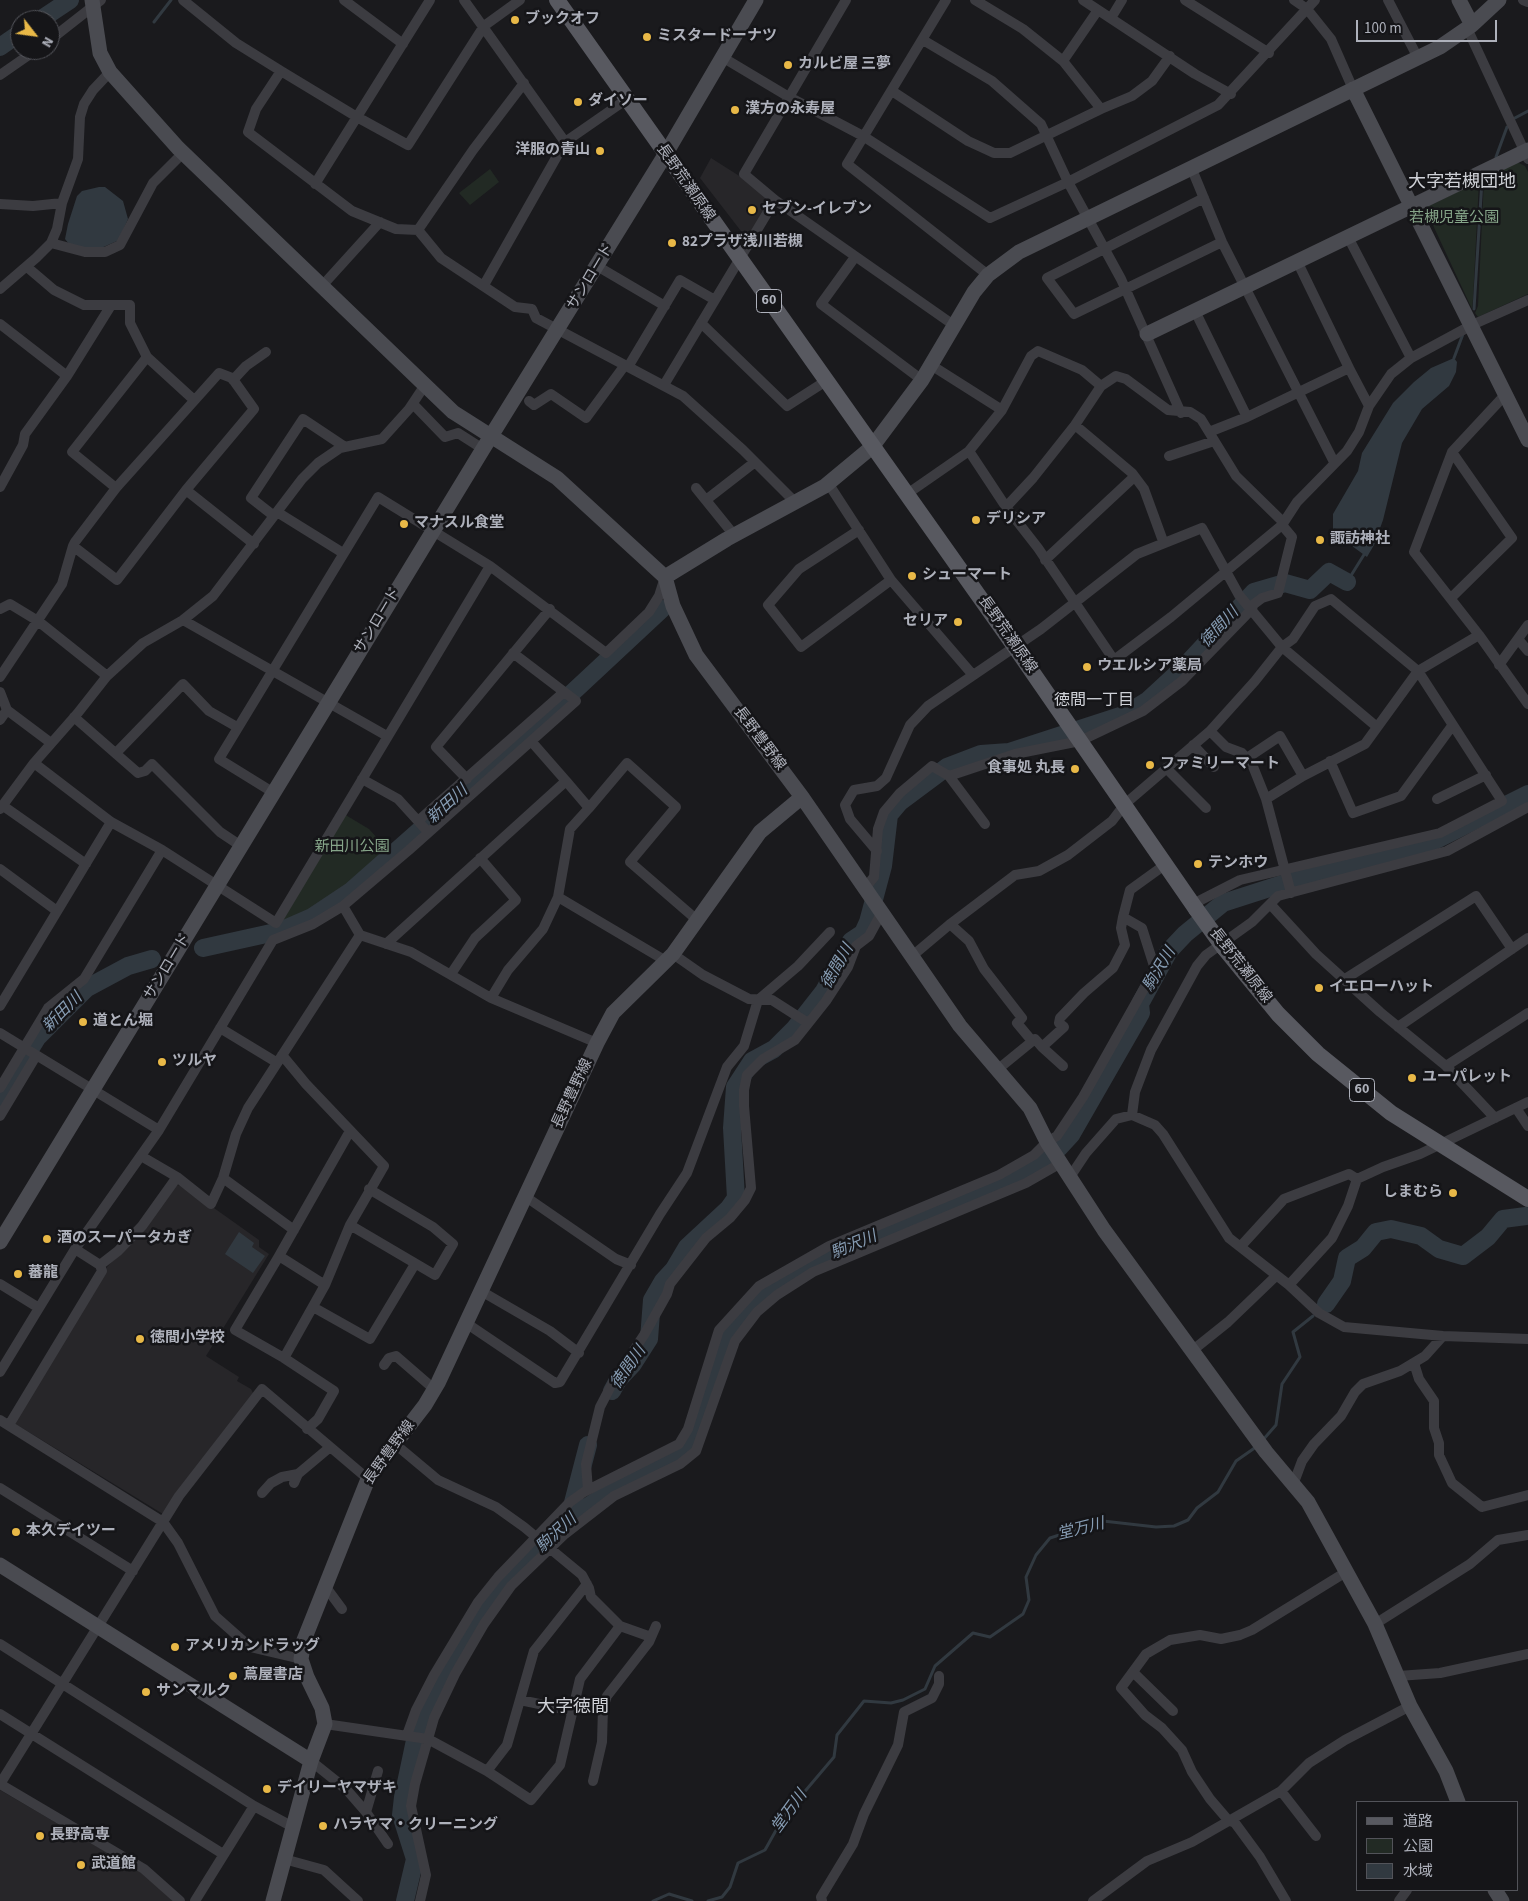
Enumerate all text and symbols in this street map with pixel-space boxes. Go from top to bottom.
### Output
north arrow [10,10,60,60]
scale bar [1358,10,1499,42]
place label: ブックオフ [525,11,600,29]
marker: ブックオフ [509,14,521,26]
text: 100 m [1364,18,1402,39]
place label: ミスタードーナツ [657,28,777,46]
marker: ミスタードーナツ [641,31,653,43]
text: N [36,33,58,51]
place label: カルビ屋 三夢 [798,56,891,74]
marker: カルビ屋 三夢 [782,59,794,71]
place label: ダイソー [588,93,648,111]
marker: ダイソー [572,96,584,108]
place label: 漢方の永寿屋 [745,101,835,119]
marker: 漢方の永寿屋 [729,104,741,116]
street label: 長野荒瀬原線 [652,141,718,225]
place label: 洋服の青山 [515,142,590,160]
marker: 洋服の青山 [594,145,606,157]
district label: 大字若槻団地 [1408,172,1516,194]
place label: セブン-イレブン [762,201,872,219]
marker: セブン-イレブン [746,204,758,216]
park label: 若槻児童公園 [1409,210,1499,228]
place label: 82プラザ浅川若槻 [682,234,803,252]
marker: 82プラザ浅川若槻 [666,237,678,249]
street label: サンロード [564,240,618,314]
road number: 60 [756,290,782,312]
place label: デリシア [986,511,1046,529]
marker: デリシア [970,514,982,526]
place label: マナスル食堂 [414,515,504,533]
marker: マナスル食堂 [398,518,410,530]
place label: 諏訪神社 [1330,531,1390,549]
marker: 諏訪神社 [1314,534,1326,546]
place label: シューマート [922,567,1012,585]
marker: シューマート [906,570,918,582]
street label: サンロード [351,584,405,658]
street label: 長野荒瀬原線 [974,593,1040,677]
water label: 徳間川 [1197,604,1243,652]
place label: セリア [903,613,948,631]
marker: セリア [952,616,964,628]
place label: ウエルシア薬局 [1097,658,1202,676]
marker: ウエルシア薬局 [1081,661,1093,673]
district label: 徳間一丁目 [1054,691,1134,711]
street label: 長野豊野線 [729,704,789,774]
place label: ファミリーマート [1160,756,1280,774]
marker: ファミリーマート [1144,759,1156,771]
place label: 食事処 丸長 [987,760,1065,778]
marker: 食事処 丸長 [1069,763,1081,775]
water label: 新田川 [424,782,472,828]
park label: 新田川公園 [315,839,389,857]
place label: テンホウ [1208,855,1268,873]
marker: テンホウ [1192,858,1204,870]
street label: 長野荒瀬原線 [1205,925,1275,1007]
street label: サンロード [141,930,195,1004]
water label: 徳間川 [818,941,858,993]
water label: 駒沢川 [1139,944,1181,996]
place label: イエローハット [1329,979,1434,997]
marker: イエローハット [1313,982,1325,994]
water label: 新田川 [39,989,87,1037]
place label: 道とん堀 [93,1013,153,1031]
marker: 道とん堀 [77,1016,89,1028]
place label: ツルヤ [172,1053,217,1071]
marker: ツルヤ [156,1056,168,1068]
street label: 長野豊野線 [549,1056,597,1132]
place label: ユーパレット [1422,1069,1512,1087]
marker: ユーパレット [1406,1072,1418,1084]
road number: 60 [1350,1078,1374,1102]
place label: しまむら [1383,1184,1443,1202]
marker: しまむら [1447,1187,1459,1199]
water label: 駒沢川 [828,1228,880,1264]
place label: 酒のスーパータカぎ [57,1230,192,1248]
marker: 酒のスーパータカぎ [41,1233,53,1245]
place label: 蕃龍 [28,1265,58,1283]
marker: 蕃龍 [12,1268,24,1280]
place label: 徳間小学校 [150,1330,225,1348]
marker: 徳間小学校 [134,1333,146,1345]
water label: 徳間川 [607,1343,651,1393]
street label: 長野豊野線 [361,1417,419,1489]
water label: 駒沢川 [533,1511,581,1557]
water label: 堂万川 [1055,1515,1107,1545]
place label: 本久デイツー [26,1523,116,1541]
marker: 本久デイツー [10,1526,22,1538]
place label: アメリカンドラッグ [185,1638,320,1656]
marker: アメリカンドラッグ [169,1641,181,1653]
place label: 蔦屋書店 [243,1667,303,1685]
marker: 蔦屋書店 [227,1670,239,1682]
place label: サンマルク [156,1683,231,1701]
marker: サンマルク [140,1686,152,1698]
district label: 大字徳間 [537,1697,609,1719]
place label: デイリーヤマザキ [277,1780,397,1798]
marker: デイリーヤマザキ [261,1783,273,1795]
water label: 堂万川 [768,1787,812,1837]
legend [1356,1801,1518,1891]
text: 道路 [1403,1811,1433,1832]
place label: ハラヤマ・クリーニング [333,1817,498,1835]
marker: ハラヤマ・クリーニング [317,1820,329,1832]
place label: 長野高専 [50,1827,110,1845]
marker: 長野高専 [34,1830,46,1842]
text: 公園 [1403,1836,1433,1857]
place label: 武道館 [91,1856,136,1874]
marker: 武道館 [75,1859,87,1871]
text: 水域 [1403,1861,1433,1882]

